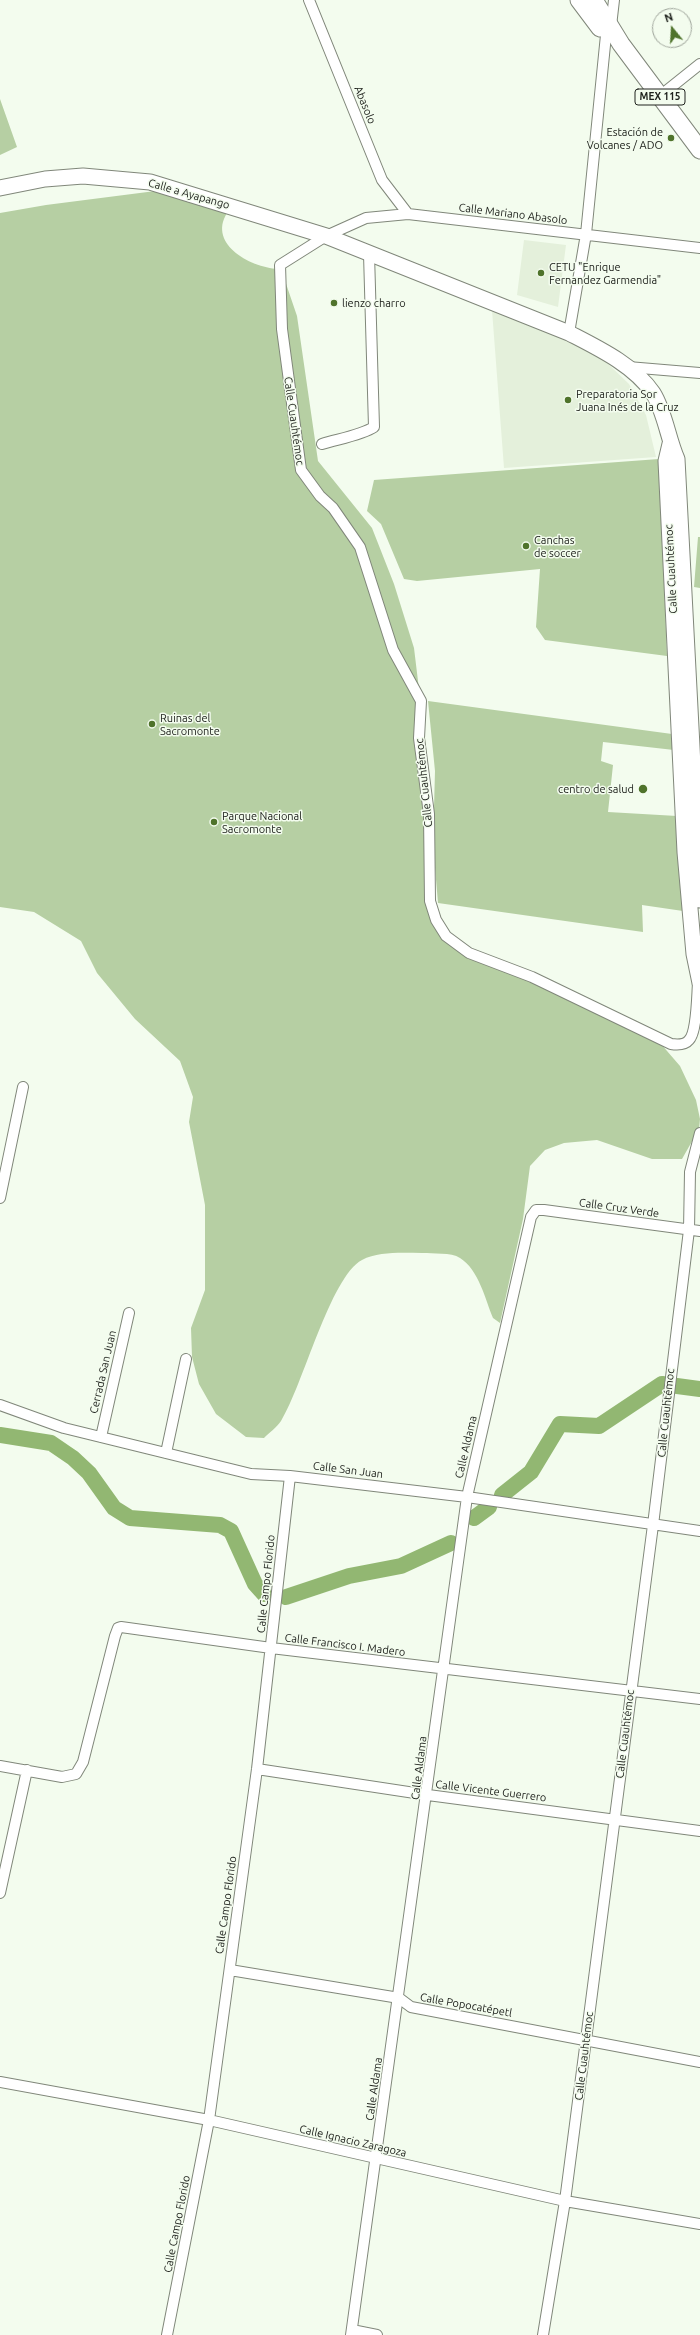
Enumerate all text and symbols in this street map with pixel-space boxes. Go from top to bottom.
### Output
north arrow [652,8,692,48]
text: N [663,11,674,25]
street label: Abasolo [351,84,379,126]
road number: MEX 115 [635,89,685,105]
place label: Estación de Volcanes / ADO [587,125,663,151]
marker: Estación de Volcanes / ADO [666,133,676,143]
street label: Calle a Ayapango [147,176,231,212]
street label: Calle Mariano Abasolo [458,201,568,227]
place label: CETU "Enrique Fernandez Garmendia" [549,260,661,286]
marker: CETU "Enrique Fernandez Garmendia" [536,268,546,278]
place label: lienzo charro [342,296,406,310]
marker: lienzo charro [329,298,339,308]
street label: Calle Cuauhtémoc [281,376,307,466]
place label: Preparatoria Sor Juana Inés de la Cruz [576,387,679,413]
marker: Preparatoria Sor Juana Inés de la Cruz [563,395,573,405]
street label: Calle Cuauhtémoc [662,524,680,614]
place label: Canchas de soccer [534,533,581,559]
marker: Canchas de soccer [521,541,531,551]
place label: Ruinas del Sacromonte [160,711,220,737]
marker: Ruinas del Sacromonte [147,719,157,729]
street label: Calle Cuauhtémoc [413,738,435,828]
place label: centro de salud [558,782,634,796]
marker: centro de salud [637,783,649,795]
place label: Parque Nacional Sacromonte [222,809,302,835]
marker: Parque Nacional Sacromonte [209,817,219,827]
street label: Calle Cruz Verde [578,1196,660,1220]
street label: Cerrada San Juan [87,1329,119,1415]
street label: Calle Cuauhtémoc [655,1368,677,1458]
street label: Calle Aldama [452,1414,480,1480]
street label: Calle San Juan [312,1459,384,1481]
street label: Calle Campo Florido [254,1534,278,1634]
street label: Calle Francisco I. Madero [284,1631,406,1659]
street label: Calle Cuauhtémoc [613,1689,637,1779]
street label: Calle Aldama [409,1735,429,1801]
street label: Calle Vicente Guerrero [435,1778,547,1804]
street label: Calle Campo Florido [213,1855,239,1955]
street label: Calle Popocatépetl [419,1990,513,2020]
street label: Calle Cuauhtémoc [572,2011,596,2101]
street label: Calle Aldama [363,2056,385,2122]
street label: Calle Ignacio Zaragoza [298,2122,408,2160]
street label: Calle Campo Florido [161,2174,193,2274]

